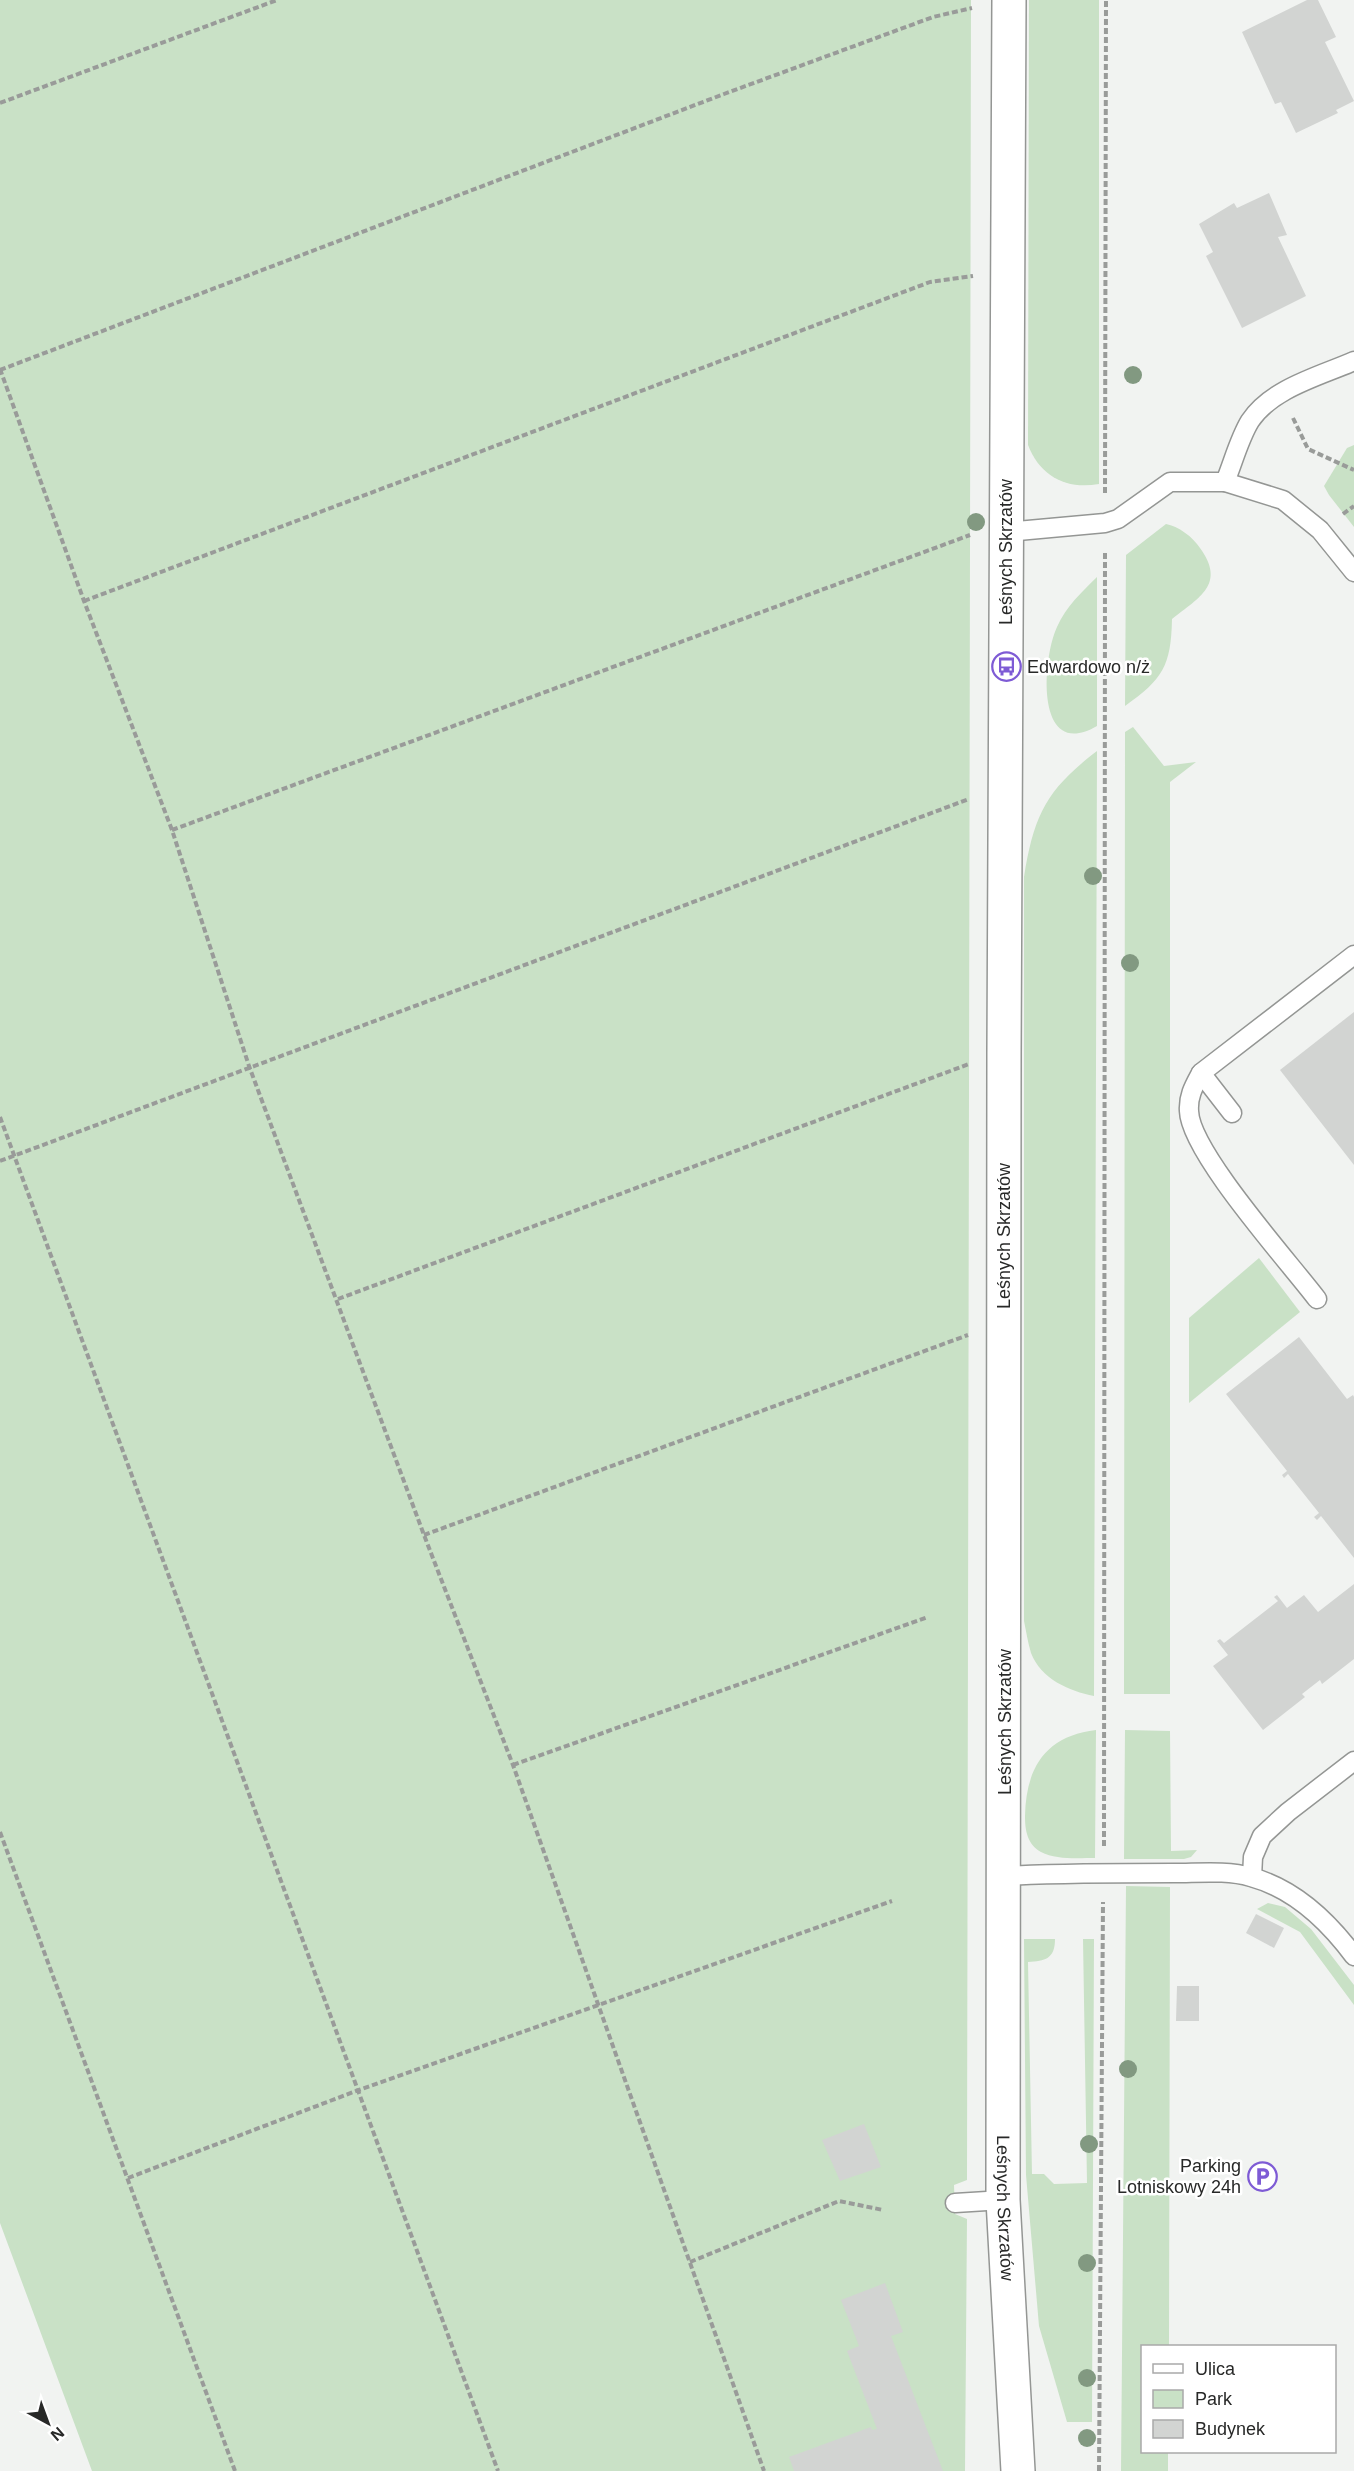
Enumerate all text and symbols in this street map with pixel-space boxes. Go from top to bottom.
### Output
street label: Leśnych Skrzatów [996,478,1016,625]
bus stop icon: Edwardowo n/ż [990,651,1022,683]
place label: Edwardowo n/ż [1027,657,1150,677]
street label: Leśnych Skrzatów [994,1162,1014,1309]
street label: Leśnych Skrzatów [995,1648,1015,1795]
street label: Leśnych Skrzatów [993,2135,1018,2282]
place label: Parking Lotniskowy 24h [1117,2156,1241,2197]
parking icon: Parking Lotniskowy 24h [1246,2160,1278,2192]
legend [1141,2345,1336,2453]
text: Ulica [1195,2359,1236,2379]
text: Park [1195,2389,1233,2409]
north arrow [18,2393,78,2453]
text: Budynek [1195,2419,1266,2439]
text: N [48,2424,67,2444]

